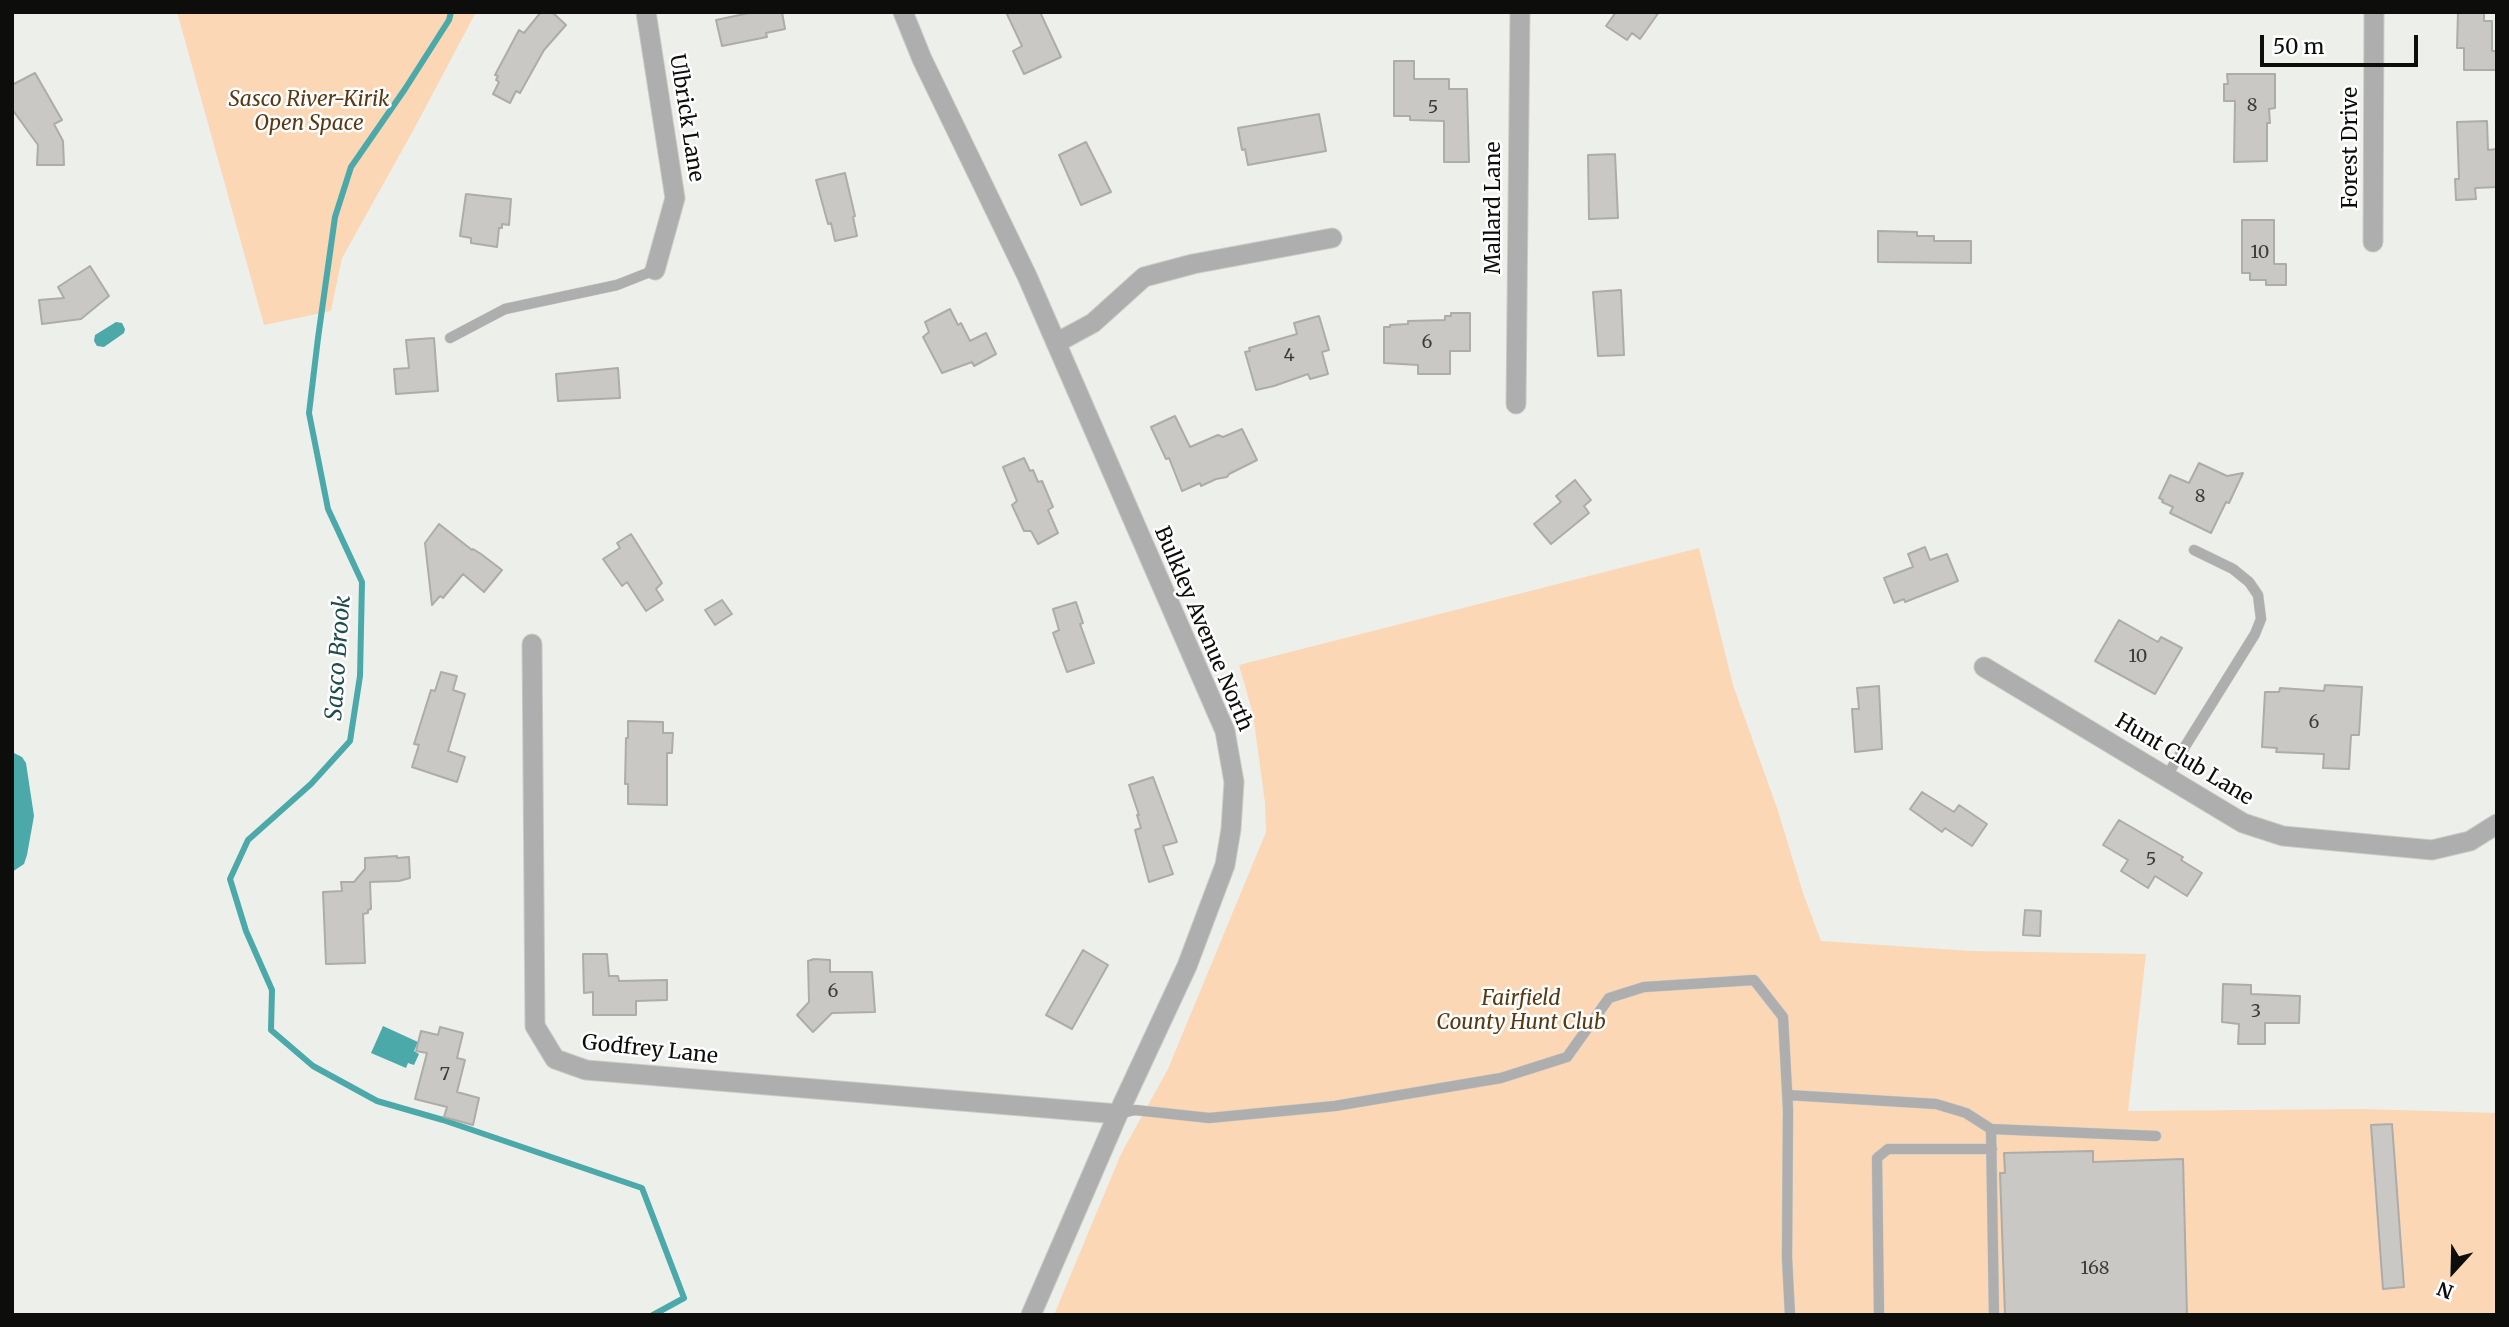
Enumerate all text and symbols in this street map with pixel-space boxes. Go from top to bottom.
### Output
scale bar [2264,21,2422,65]
text: 50 m [2273,33,2324,60]
street label: Ulbrick Lane [663,52,709,184]
park label: Sasco River-Kirik Open Space [228,87,390,137]
street label: Forest Drive [2338,87,2364,209]
house number: 8 [2247,95,2257,117]
house number: 5 [1428,97,1438,119]
street label: Mallard Lane [1481,142,1507,274]
house number: 10 [2251,242,2269,264]
house number: 6 [1422,332,1432,354]
house number: 4 [1283,345,1295,367]
house number: 8 [2195,486,2205,508]
street label: Bulkley Avenue North [1148,523,1258,735]
water label: Sasco Brook [321,595,357,721]
house number: 10 [2129,646,2147,668]
street label: Hunt Club Lane [2110,709,2258,811]
house number: 6 [2309,712,2319,734]
house number: 5 [2146,849,2156,871]
house number: 6 [828,981,838,1003]
park label: Fairfield County Hunt Club [1436,986,1606,1036]
house number: 3 [2251,1001,2261,1023]
street label: Godfrey Lane [581,1030,719,1070]
house number: 7 [440,1064,450,1086]
north arrow [2418,1236,2488,1306]
house number: 168 [2081,1258,2109,1280]
text: N [2434,1277,2457,1304]

